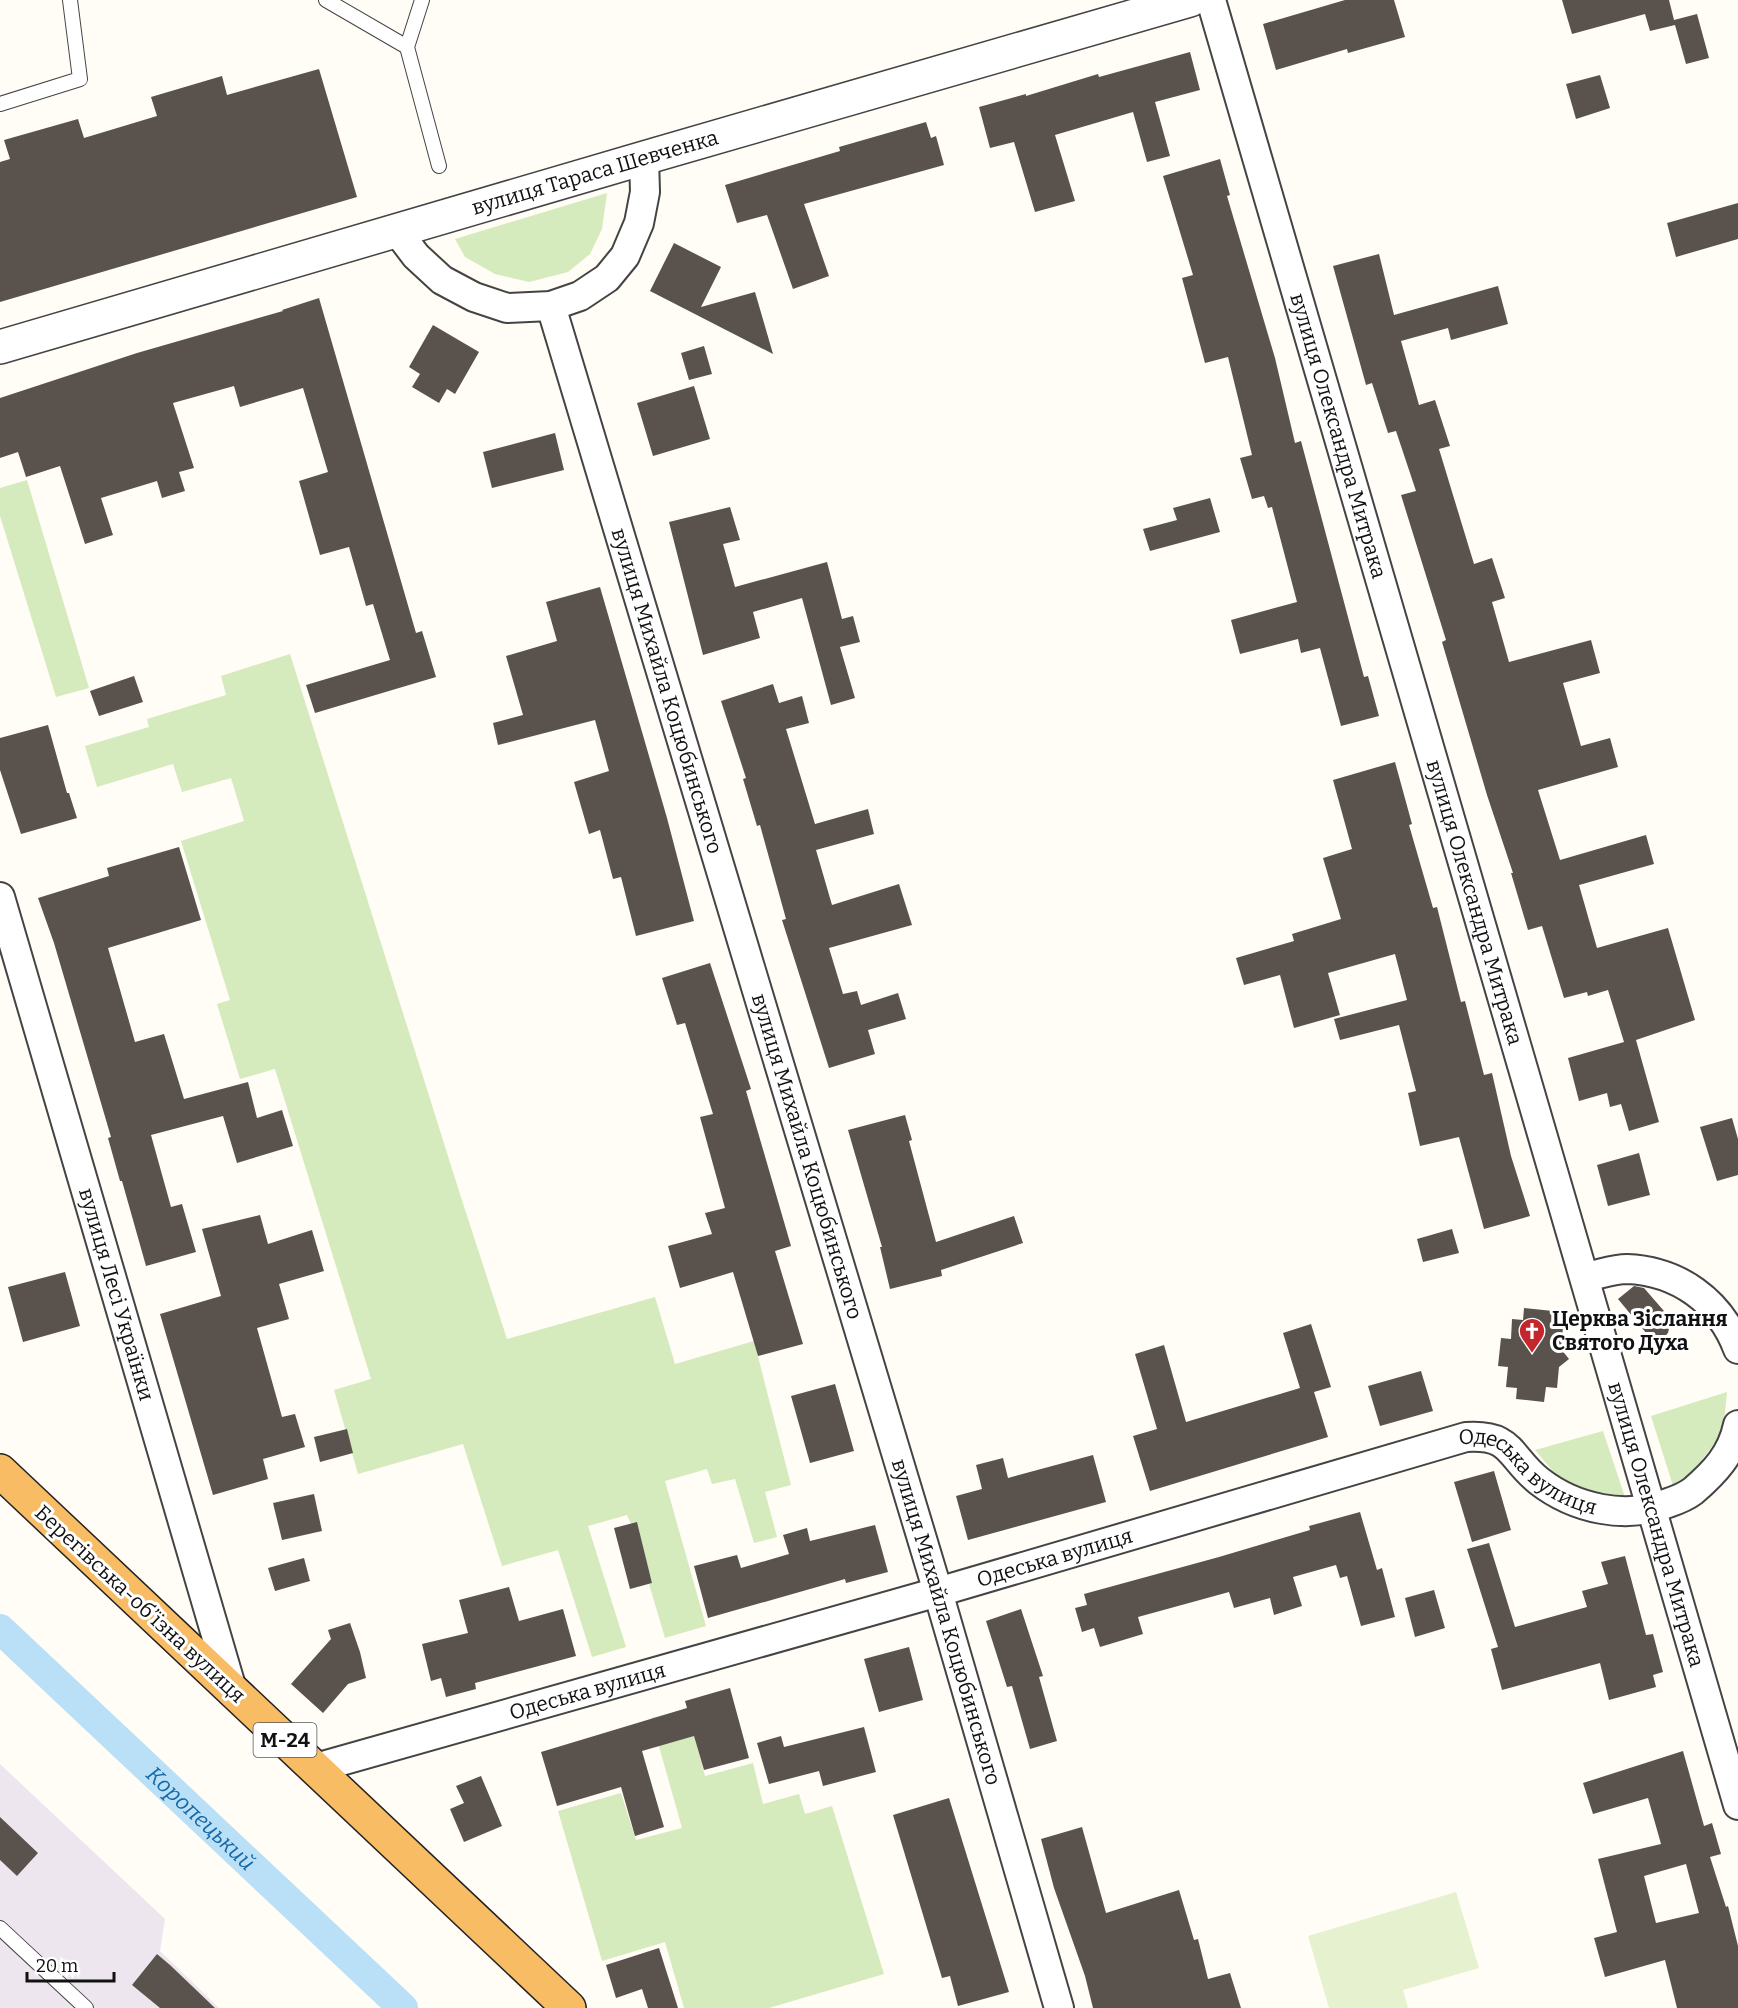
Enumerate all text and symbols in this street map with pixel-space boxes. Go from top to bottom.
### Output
street label: вулиця Тараса Шевченка [469,124,722,221]
street label: вулиця Олександра Митрака [1284,290,1392,582]
street label: вулиця Михайла Коцюбинського [606,525,728,857]
street label: вулиця Олександра Митрака [1421,757,1529,1048]
street label: вулиця Михайла Коцюбинського [746,990,868,1322]
street label: вулиця Лесі Українки [73,1185,160,1404]
place label: Церква Зіслання Святого Духа [1552,1306,1728,1356]
church icon: Церква Зіслання Святого Духа [1517,1316,1547,1354]
street label: вулиця Олександра Митрака [1602,1379,1710,1670]
street label: Одеська вулиця [1458,1424,1600,1521]
street label: вулиця Михайла Коцюбинського [886,1456,1006,1788]
street label: Берегівська-обʼїзна вулиця [29,1500,251,1708]
street label: Одеська вулиця [974,1523,1136,1593]
street label: Одеська вулиця [506,1657,668,1726]
road number: М-24 [254,1723,316,1757]
water label: Коропецький [141,1761,261,1876]
scale bar [27,1945,114,1983]
text: 20 m [36,1955,78,1977]

